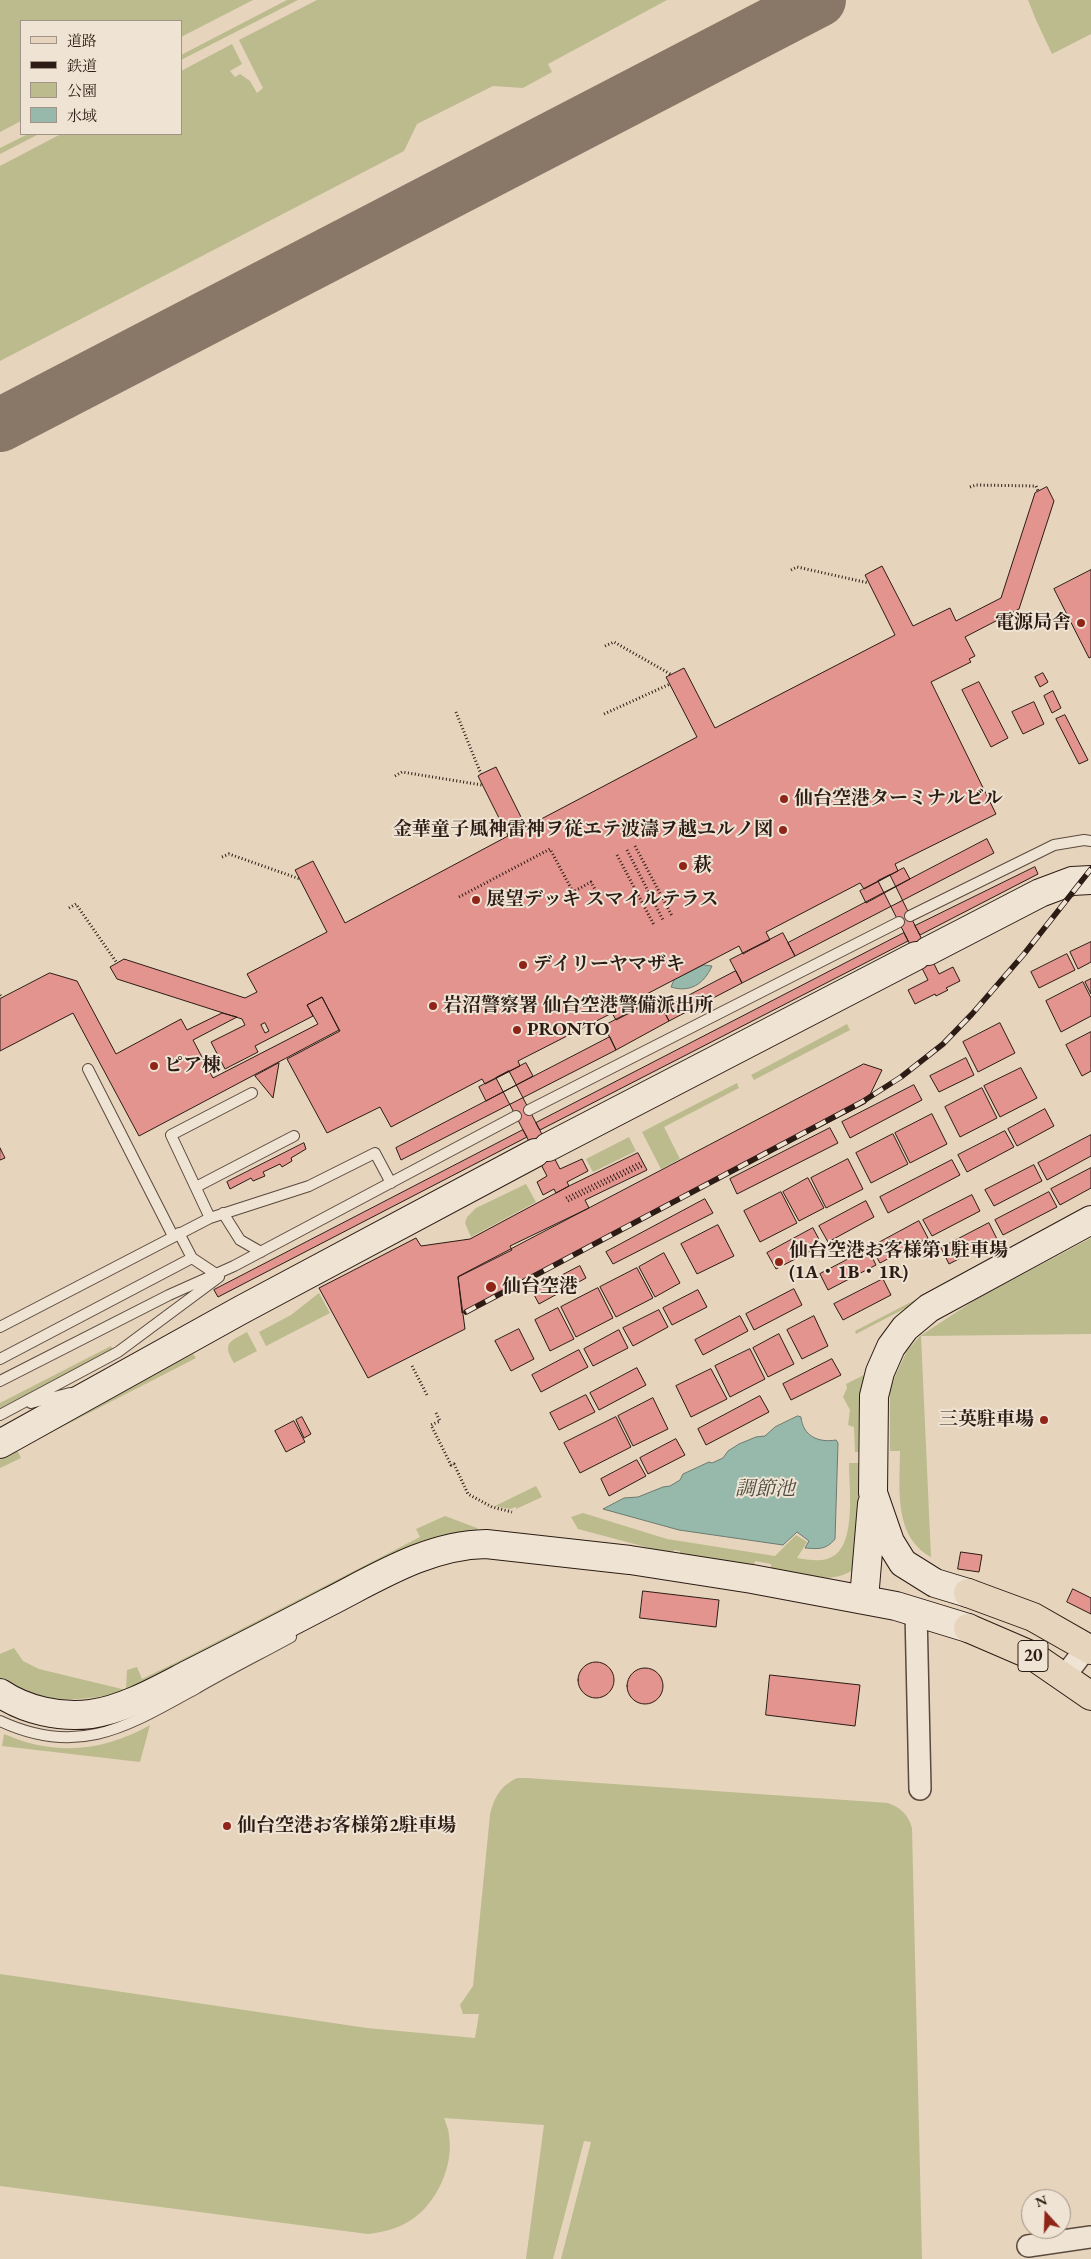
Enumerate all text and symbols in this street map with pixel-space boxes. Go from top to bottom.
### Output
legend [20,20,182,135]
text: 道路 [67,31,97,50]
text: 鉄道 [67,56,97,75]
text: 公園 [67,81,97,100]
text: 水域 [67,106,97,125]
place label: 電源局舎 [995,612,1071,634]
marker: 電源局舎 [1075,617,1087,629]
place label: 仙台空港ターミナルビル [794,788,1003,810]
marker: 仙台空港ターミナルビル [778,793,790,805]
place label: 金華童子風神雷神ヲ従エテ波濤ヲ越ユルノ図 [393,819,773,841]
marker: 金華童子風神雷神ヲ従エテ波濤ヲ越ユルノ図 [777,824,789,836]
place label: 萩 [693,855,712,877]
marker: 萩 [677,860,689,872]
place label: 展望デッキ スマイルテラス [486,889,719,911]
marker: 展望デッキ スマイルテラス [470,894,482,906]
place label: デイリーヤマザキ [533,954,685,976]
marker: デイリーヤマザキ [517,959,529,971]
place label: 岩沼警察署 仙台空港警備派出所 [443,995,714,1017]
marker: 岩沼警察署 仙台空港警備派出所 [427,1000,439,1012]
place label: PRONTO [527,1019,610,1041]
marker: PRONTO [511,1024,523,1036]
place label: ピア棟 [164,1055,221,1077]
marker: ピア棟 [148,1060,160,1072]
place label: 仙台空港お客様第1駐車場 (1A・1B・1R) [789,1240,1008,1284]
marker: 仙台空港お客様第1駐車場 (1A・1B・1R) [773,1256,785,1268]
place label: 仙台空港 [502,1276,578,1298]
marker: 仙台空港 [484,1280,498,1294]
place label: 三英駐車場 [939,1409,1034,1431]
marker: 三英駐車場 [1038,1414,1050,1426]
water label: 調節池 [735,1478,795,1502]
road number: 20 [1018,1640,1048,1672]
place label: 仙台空港お客様第2駐車場 [237,1815,456,1837]
marker: 仙台空港お客様第2駐車場 [221,1820,233,1832]
north arrow [1021,2189,1071,2239]
text: N [1033,2190,1050,2211]

